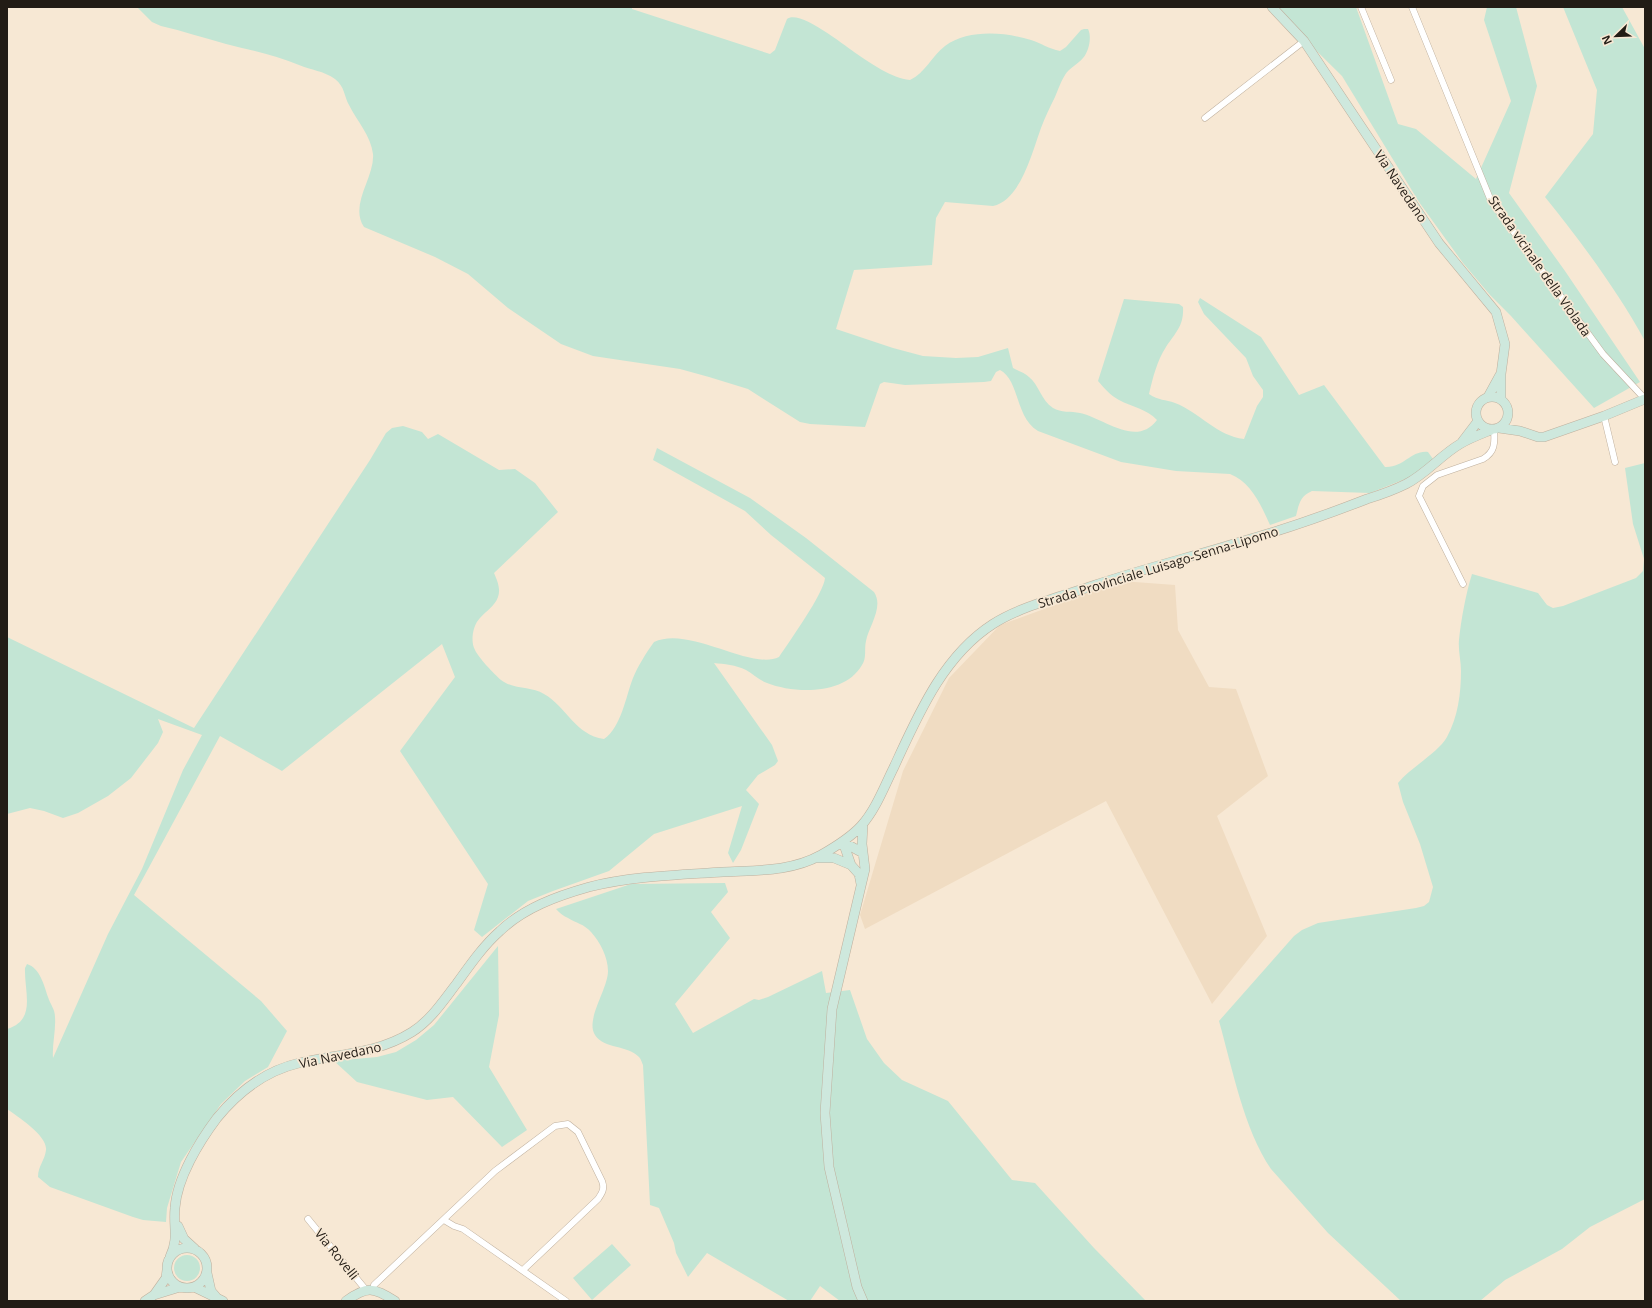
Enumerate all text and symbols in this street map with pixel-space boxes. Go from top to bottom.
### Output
north arrow [1596,16,1636,56]
text: N [1598,33,1615,47]
street label: Via Navedano [1370,146,1432,226]
street label: Strada vicinale della Violada [1484,192,1596,340]
street label: Strada Provinciale Luisago-Senna-Lipomo [1036,522,1280,612]
street label: Via Navedano [297,1037,383,1072]
street label: Via Rovelli [311,1225,363,1283]

